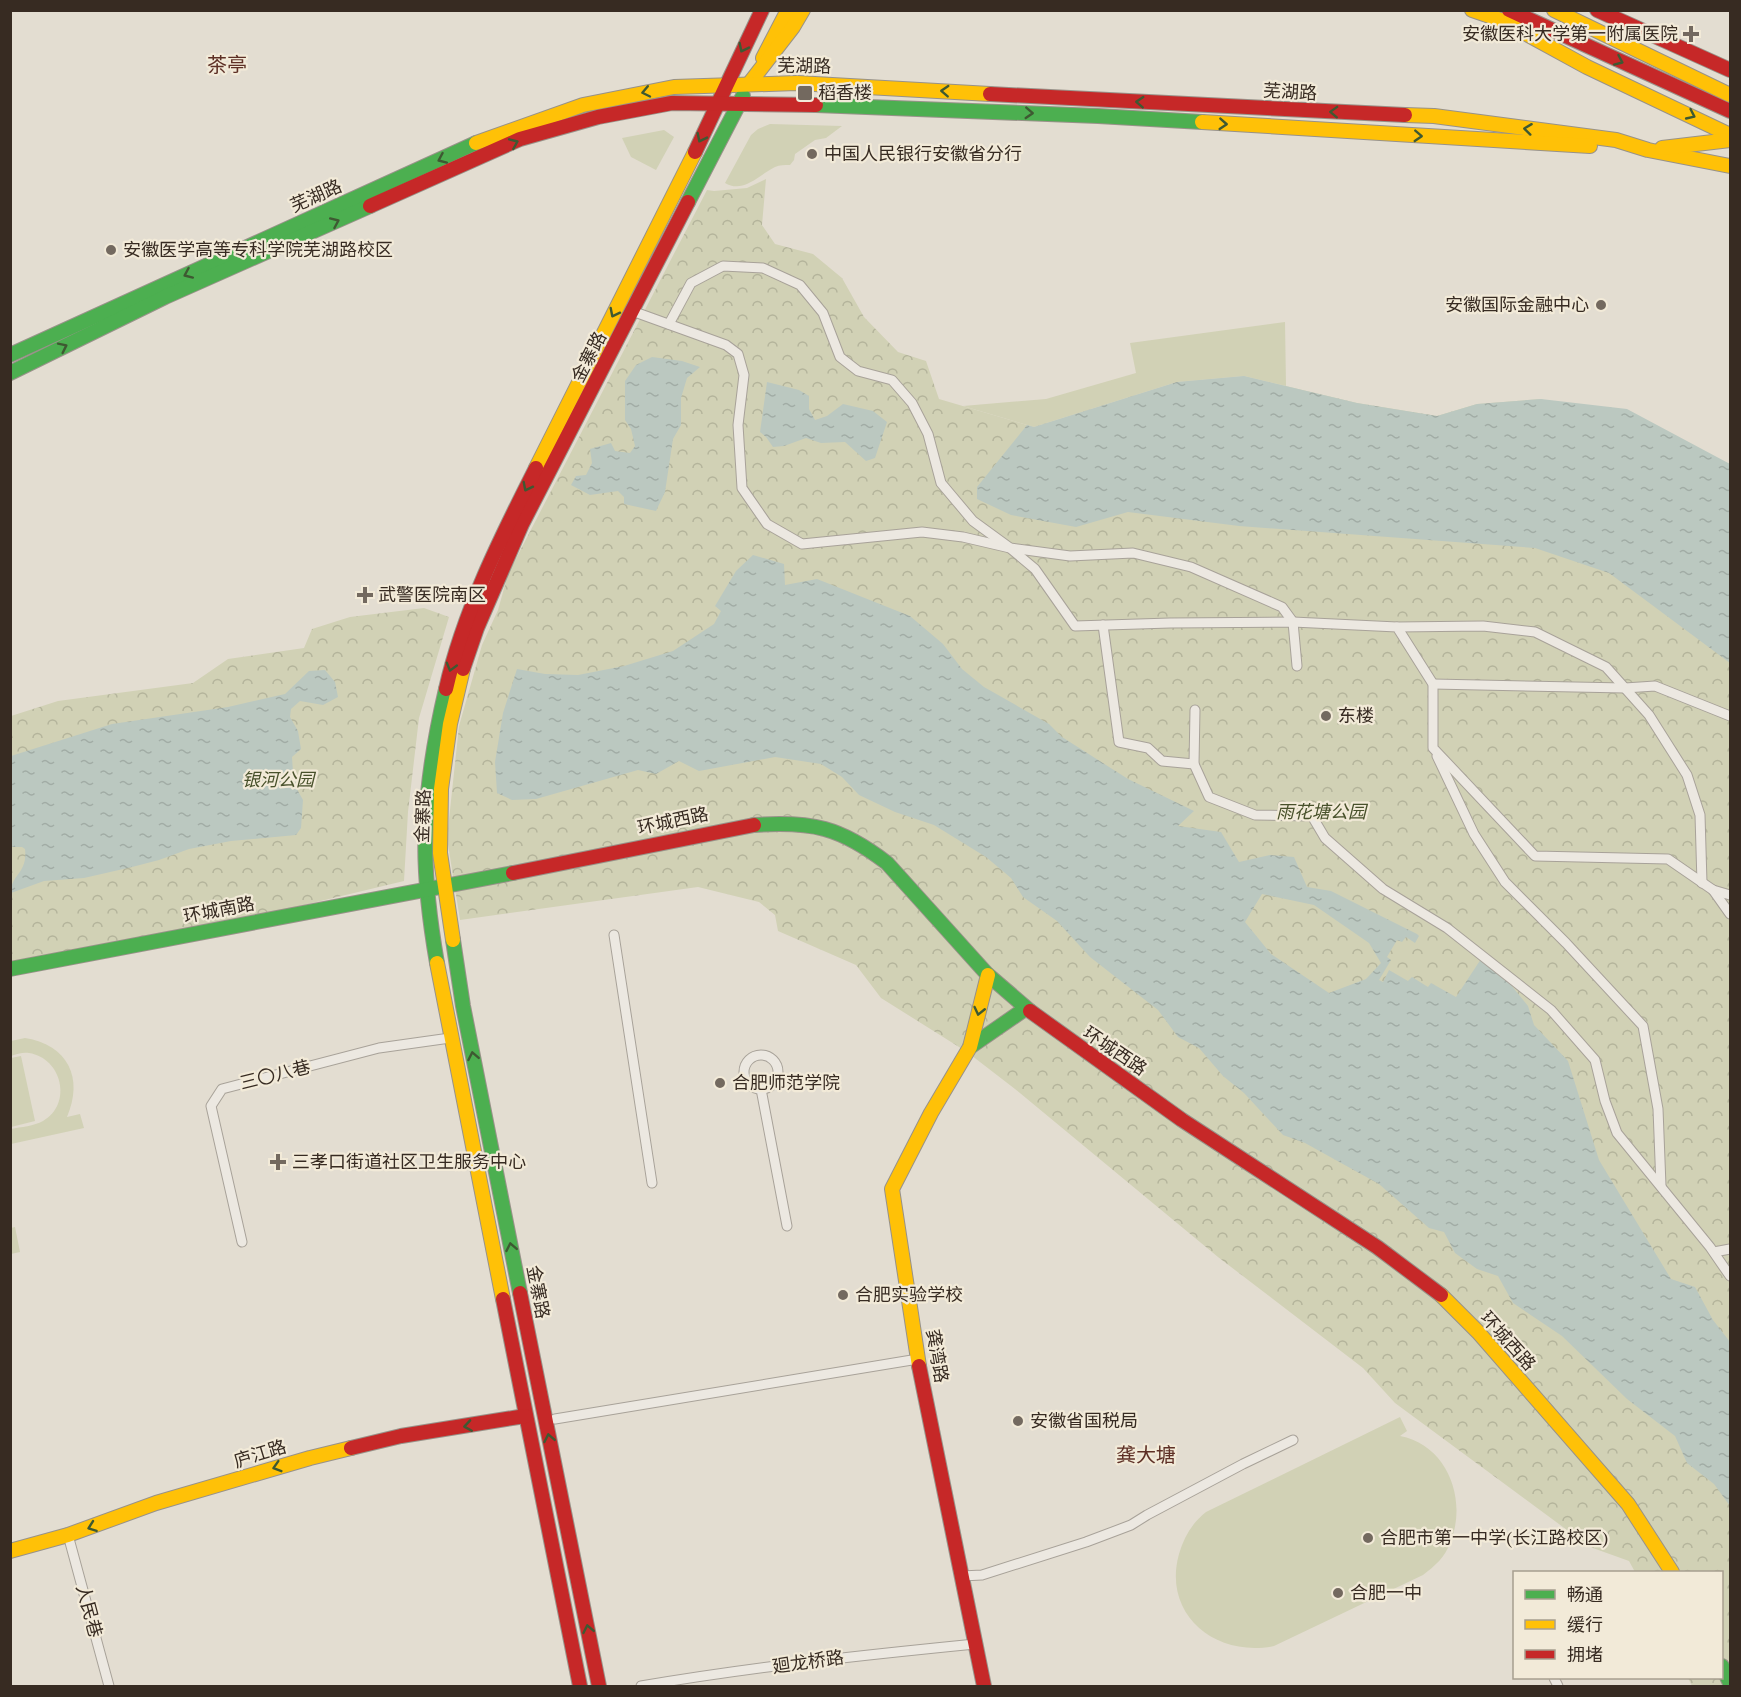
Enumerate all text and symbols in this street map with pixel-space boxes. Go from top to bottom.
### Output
place label: 安徽医科大学第一附属医院 [1462,21,1678,45]
marker: 安徽医科大学第一附属医院 [1682,25,1700,43]
one-way arrow [738,41,750,52]
district label: 茶亭 [207,51,247,78]
street label: 芜湖路 [777,53,831,77]
one-way arrow [1613,54,1624,66]
street label: 芜湖路 [1262,78,1318,104]
place label: 稻香楼 [818,80,872,104]
marker: 稻香楼 [796,84,814,102]
one-way arrow [941,84,950,97]
one-way arrow [642,85,652,98]
one-way arrow [1135,95,1144,108]
one-way arrow [1330,105,1339,118]
one-way arrow [1024,107,1033,120]
one-way arrow [1684,108,1695,120]
one-way arrow [1219,117,1228,130]
one-way arrow [1524,124,1533,136]
one-way arrow [1413,129,1422,142]
one-way arrow [697,132,708,143]
one-way arrow [507,138,518,150]
place label: 中国人民银行安徽省分行 [824,141,1022,165]
marker: 中国人民银行安徽省分行 [805,147,819,161]
one-way arrow [437,151,448,163]
street label: 芜湖路 [286,173,345,217]
one-way arrow [329,217,340,229]
place label: 安徽医学高等专科学院芜湖路校区 [123,237,393,261]
marker: 安徽医学高等专科学院芜湖路校区 [104,243,118,257]
one-way arrow [183,267,194,279]
place label: 安徽国际金融中心 [1445,292,1589,316]
marker: 安徽国际金融中心 [1594,298,1608,312]
one-way arrow [610,306,621,317]
street label: 金寨路 [565,327,611,386]
one-way arrow [57,343,68,355]
one-way arrow [522,481,534,492]
place label: 武警医院南区 [378,582,486,606]
marker: 武警医院南区 [356,586,374,604]
one-way arrow [446,661,458,672]
place label: 东楼 [1338,703,1374,727]
marker: 东楼 [1319,709,1333,723]
park label: 银河公园 [242,767,317,791]
street label: 金寨路 [409,789,435,843]
park label: 雨花塘公园 [1276,799,1369,823]
street label: 环城西路 [635,801,711,839]
street label: 环城南路 [181,890,256,928]
one-way arrow [973,1006,986,1016]
street label: 环城西路 [1079,1020,1152,1080]
one-way arrow [467,1051,480,1061]
street label: 三〇八巷 [237,1054,313,1094]
place label: 合肥师范学院 [732,1070,840,1094]
marker: 合肥师范学院 [713,1076,727,1090]
place label: 三孝口街道社区卫生服务中心 [292,1149,526,1173]
marker: 三孝口街道社区卫生服务中心 [269,1153,287,1171]
one-way arrow [505,1242,518,1252]
street label: 金寨路 [522,1263,556,1321]
place label: 合肥实验学校 [855,1282,963,1306]
marker: 合肥实验学校 [836,1288,850,1302]
street label: 环城西路 [1476,1306,1542,1375]
street label: 龚湾路 [921,1327,954,1384]
place label: 安徽省国税局 [1030,1408,1138,1432]
marker: 安徽省国税局 [1011,1414,1025,1428]
one-way arrow [463,1419,472,1431]
one-way arrow [543,1433,556,1443]
street label: 庐江路 [230,1434,289,1472]
district label: 龚大塘 [1116,1441,1176,1468]
one-way arrow [273,1460,283,1472]
one-way arrow [87,1519,98,1532]
place label: 合肥市第一中学(长江路校区) [1380,1525,1608,1549]
marker: 合肥市第一中学(长江路校区) [1361,1531,1375,1545]
legend [1513,1571,1723,1679]
place label: 合肥一中 [1350,1580,1422,1604]
street label: 人民巷 [71,1582,109,1640]
text: 畅通 [1567,1582,1603,1606]
marker: 合肥一中 [1331,1586,1345,1600]
text: 缓行 [1567,1612,1603,1636]
one-way arrow [582,1624,595,1634]
text: 拥堵 [1567,1642,1603,1666]
street label: 廻龙桥路 [771,1644,845,1678]

